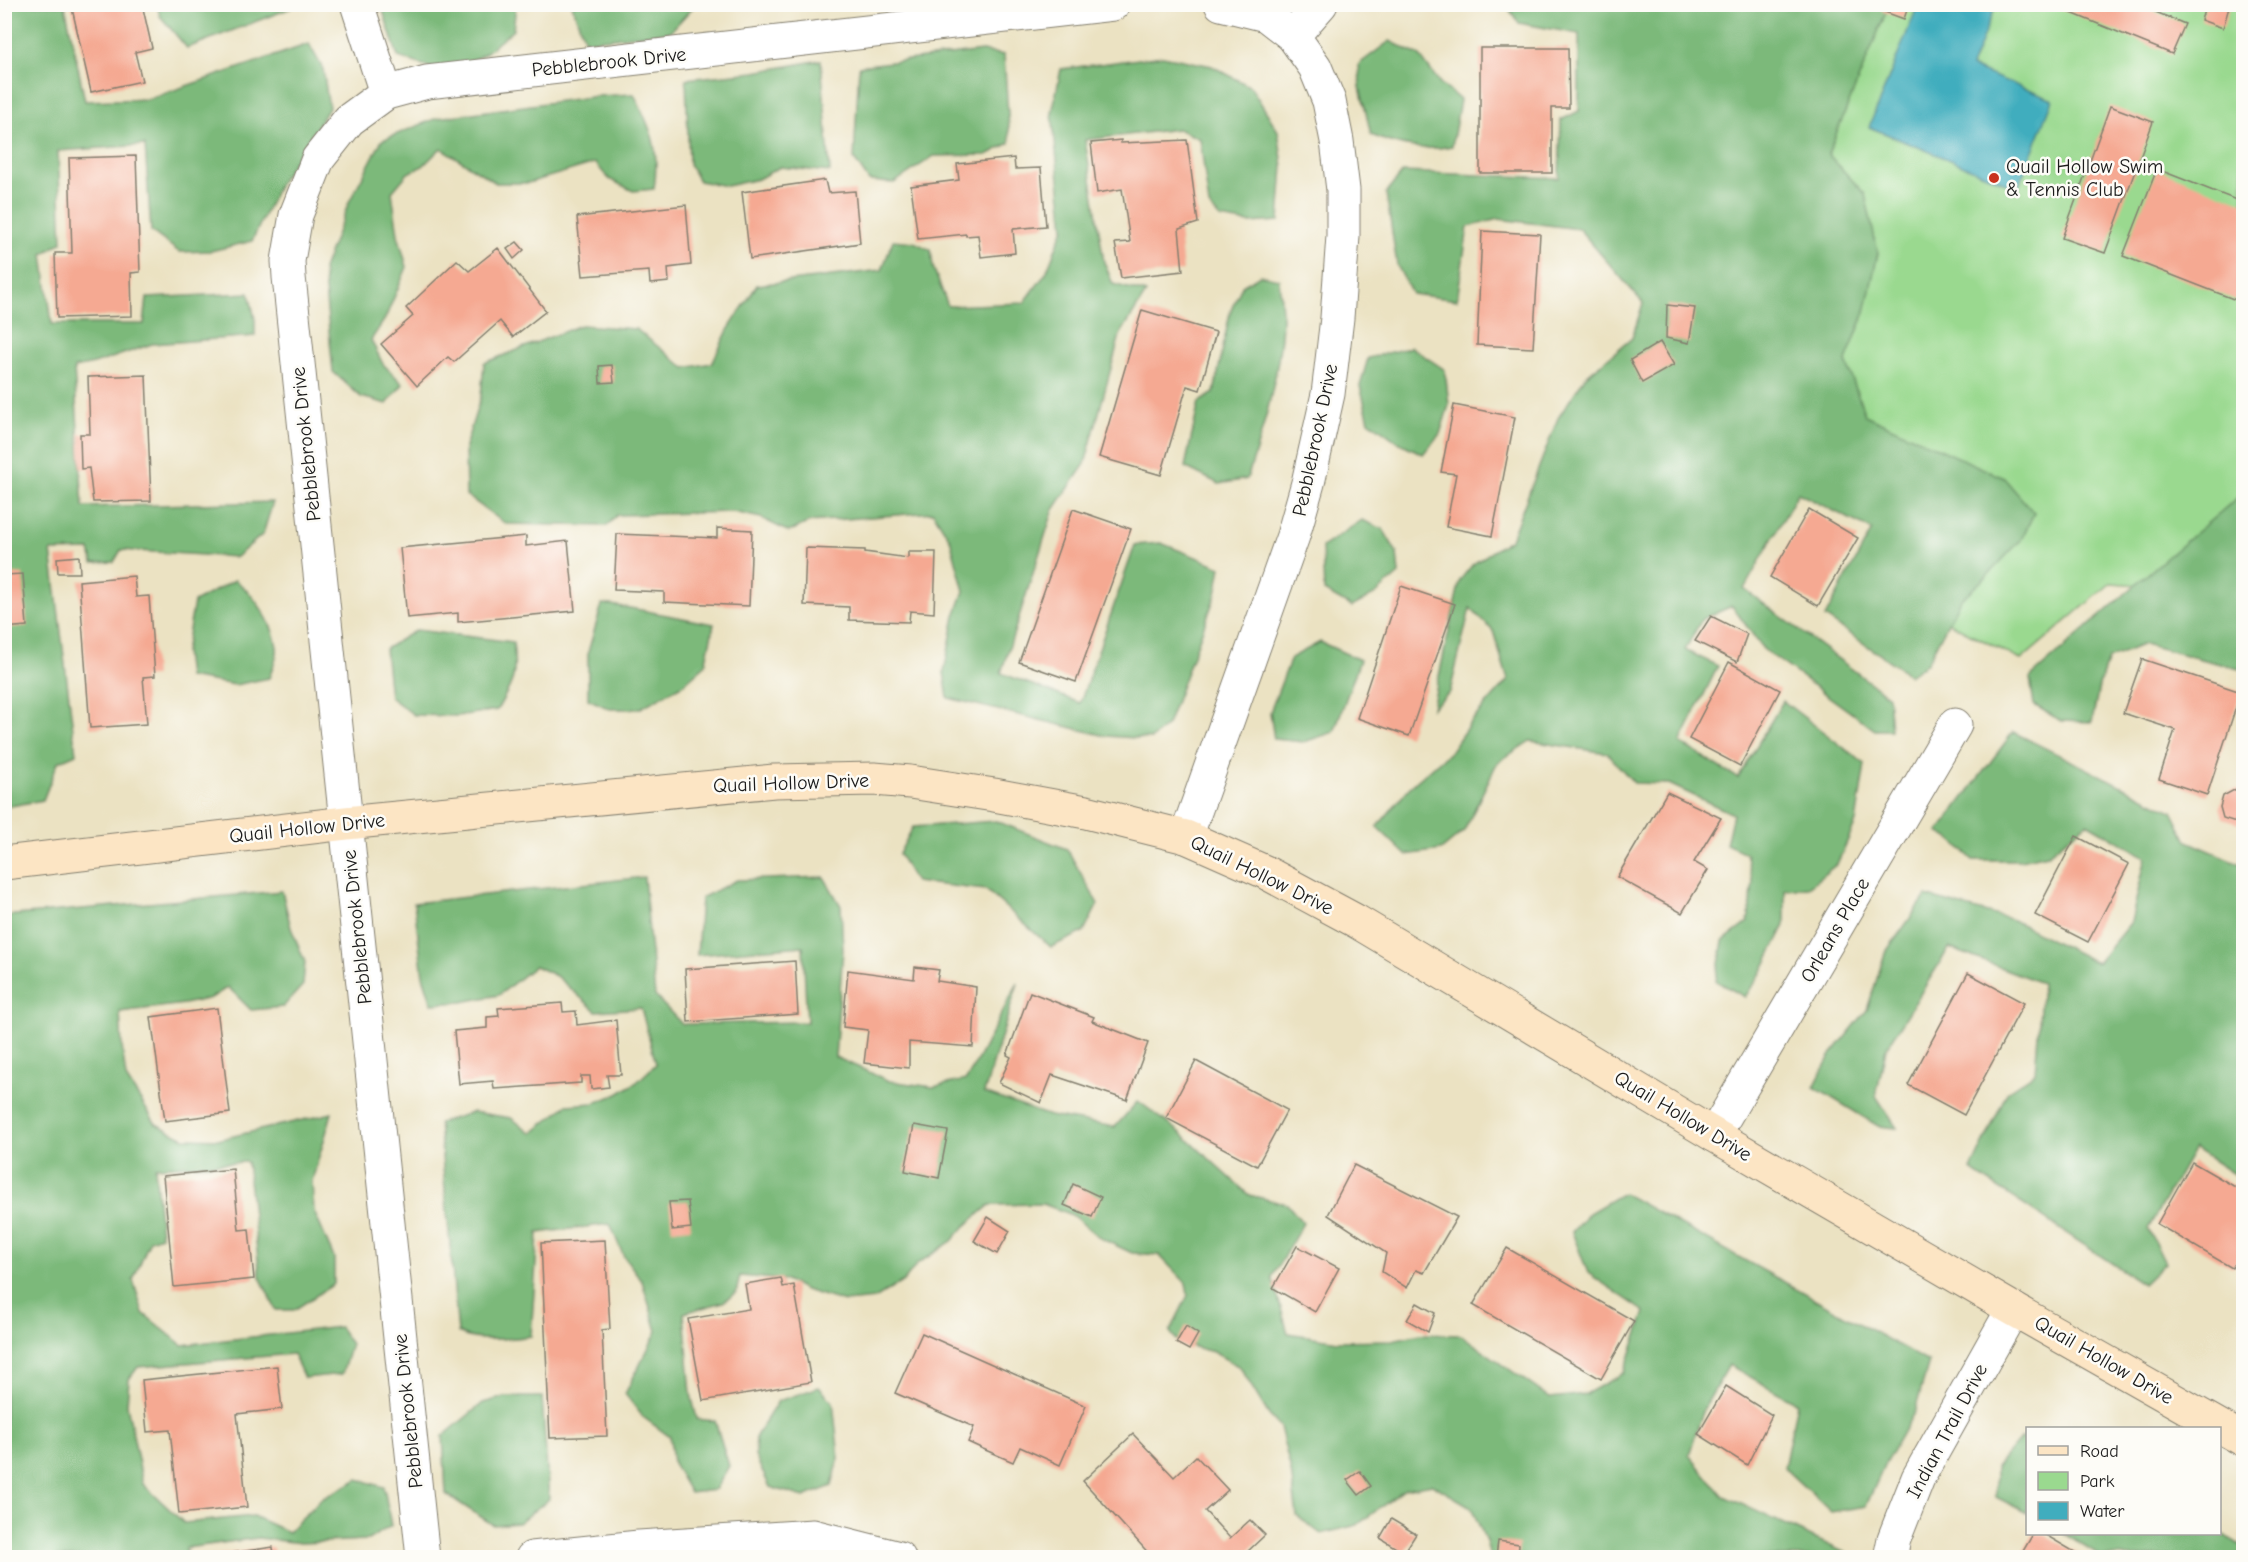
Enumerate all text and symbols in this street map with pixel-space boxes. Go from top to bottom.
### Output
street label: Pebblebrook Drive [531,42,687,82]
place label: Quail Hollow Swim & Tennis Club [2006,155,2163,201]
marker: Quail Hollow Swim & Tennis Club [1987,171,2001,185]
street label: Pebblebrook Drive [1288,362,1342,518]
street label: Pebblebrook Drive [286,366,326,522]
street label: Quail Hollow Drive [713,769,869,797]
street label: Quail Hollow Drive [228,808,386,848]
street label: Quail Hollow Drive [1187,830,1337,920]
street label: Pebblebrook Drive [337,849,377,1005]
street label: Orleans Place [1796,874,1874,986]
street label: Quail Hollow Drive [1610,1066,1756,1166]
street label: Quail Hollow Drive [2031,1311,2177,1409]
street label: Pebblebrook Drive [388,1333,428,1489]
street label: Indian Trail Drive [1902,1360,1992,1502]
legend [2026,1427,2221,1535]
text: Road [2080,1441,2119,1462]
text: Park [2080,1471,2115,1492]
text: Water [2080,1501,2125,1522]

